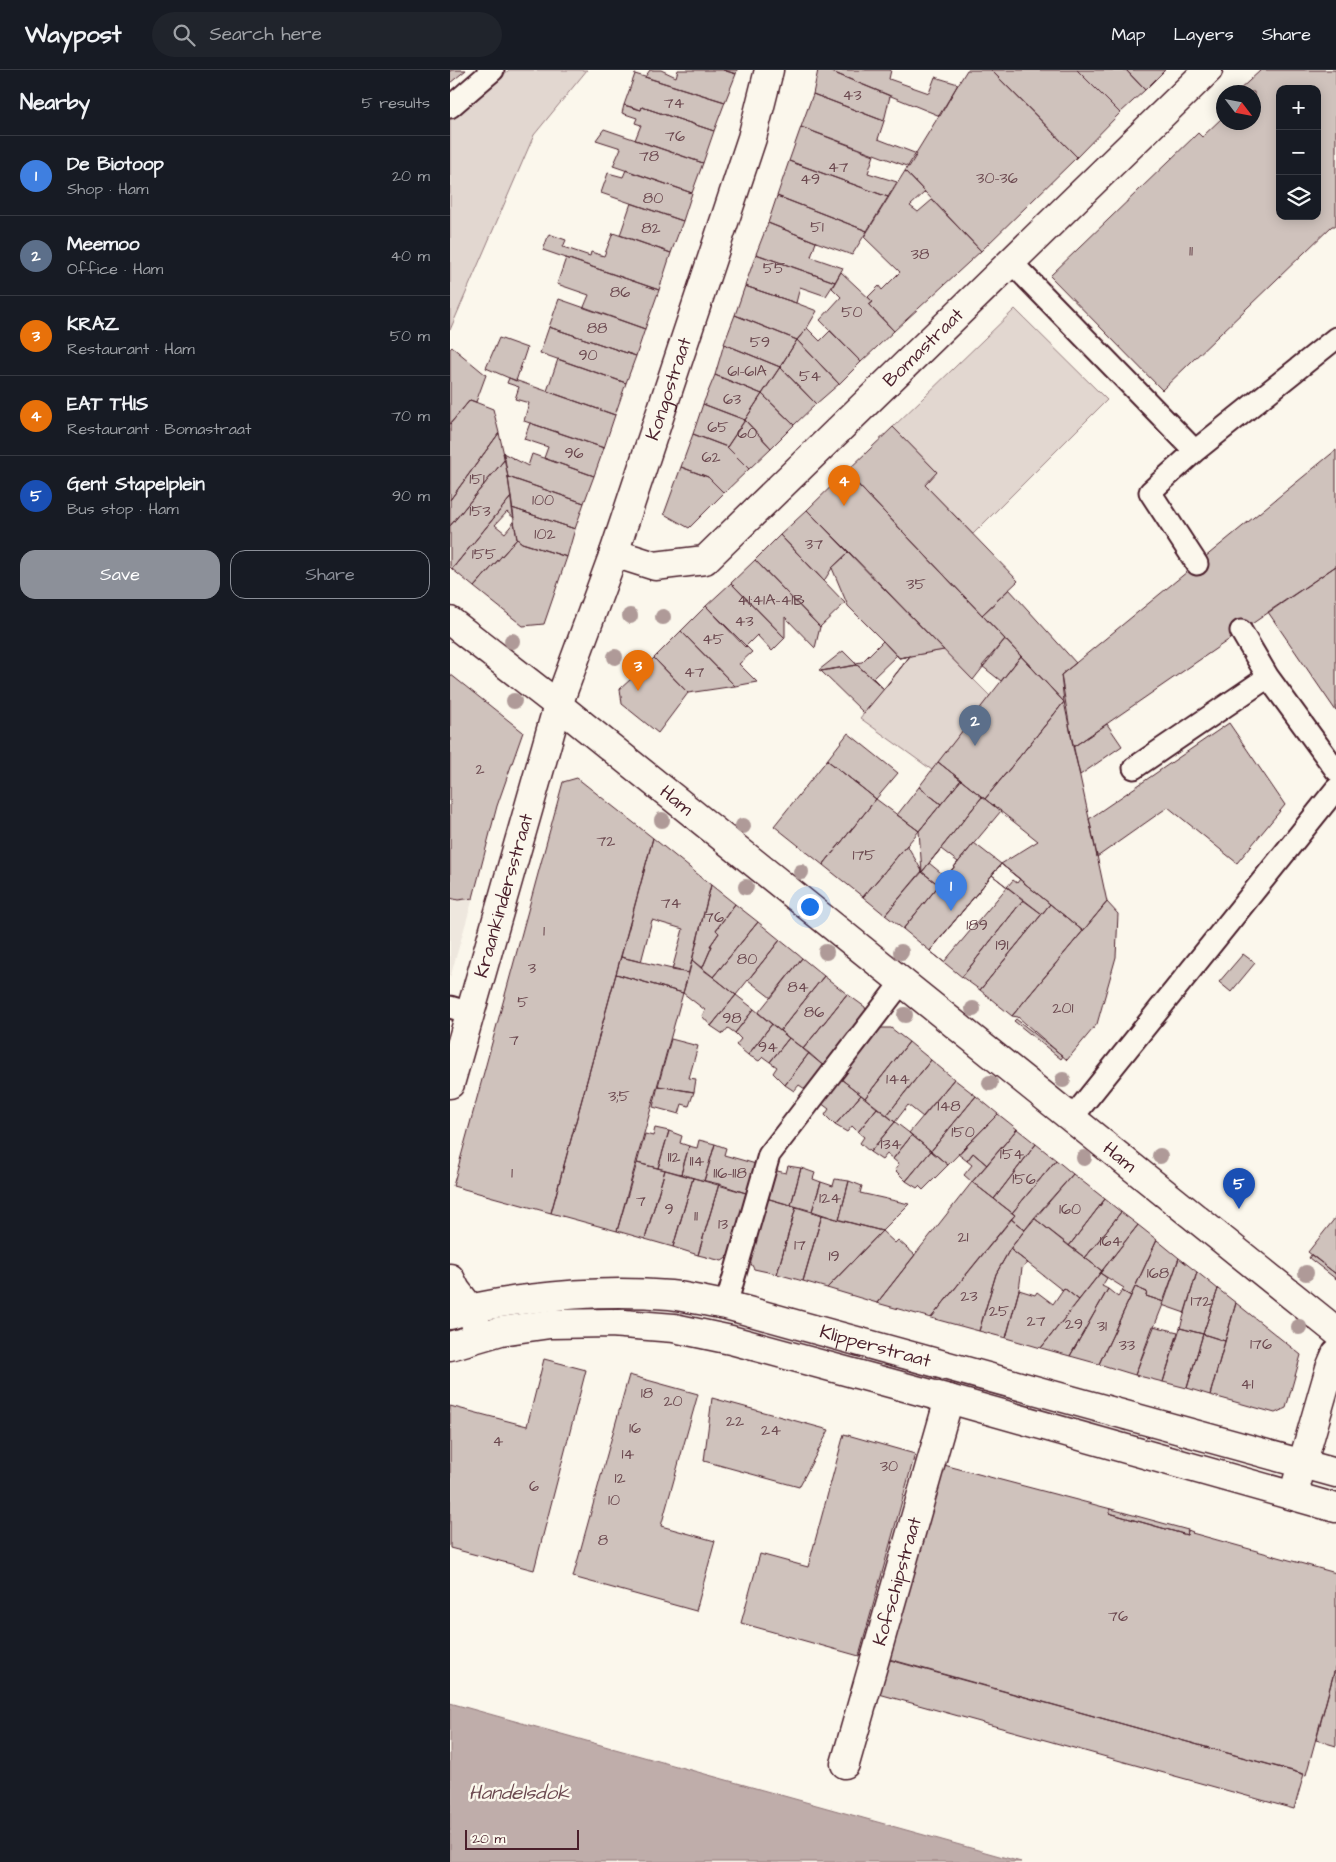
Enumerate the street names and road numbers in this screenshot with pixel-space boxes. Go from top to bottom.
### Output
street label: Bomastraat [877,301,970,393]
street label: Kongostraat [639,334,698,444]
street label: Ham [654,779,699,822]
street label: Kraankindersstraat [467,810,540,981]
street label: Ham [1097,1135,1143,1179]
street label: Klipperstraat [817,1318,934,1374]
street label: Kofschipstraat [866,1513,928,1649]

